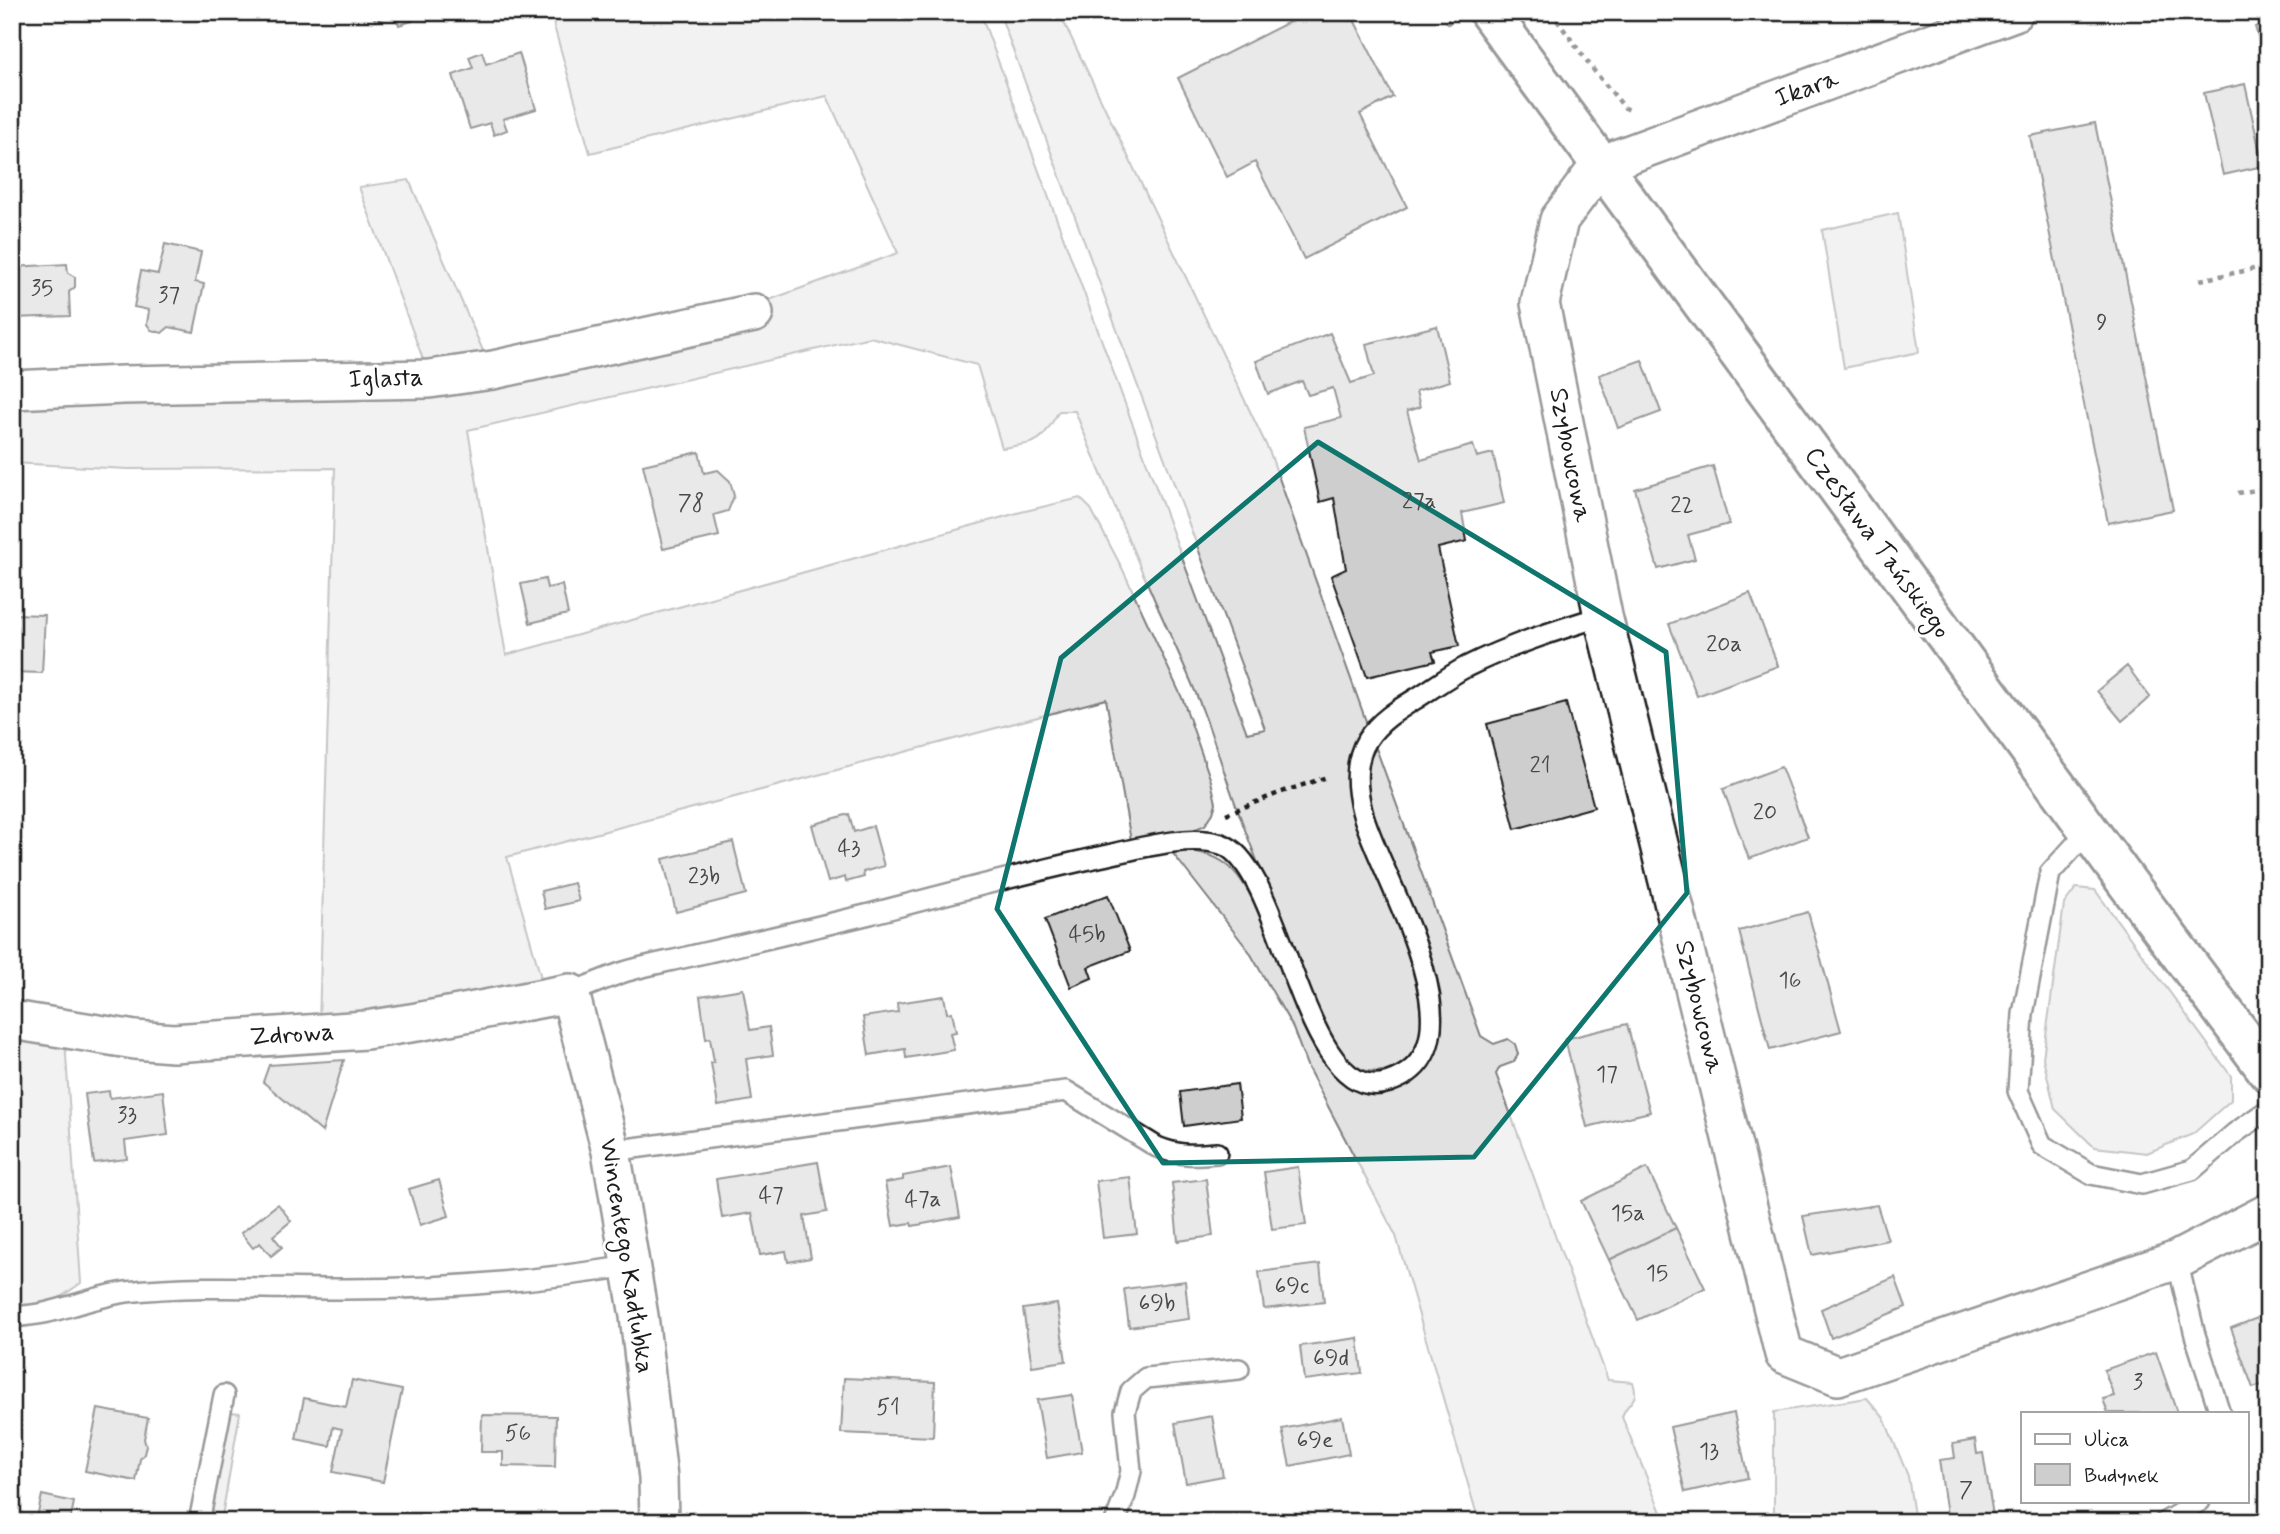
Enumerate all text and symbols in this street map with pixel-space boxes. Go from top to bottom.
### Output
street label: Ikara [1771,62,1844,116]
house number: 35 [31,274,53,304]
house number: 37 [158,281,180,311]
house number: 9 [2096,308,2108,338]
street label: Iglasta [348,361,424,397]
street label: Szybowcowa [1540,385,1600,525]
street label: Czesława Tańskiego [1794,440,1958,647]
house number: 27a [1402,487,1436,517]
house number: 78 [678,489,704,519]
house number: 22 [1670,491,1694,521]
house number: 20a [1706,630,1742,660]
house number: 21 [1529,751,1551,781]
house number: 20 [1753,798,1777,828]
house number: 43 [837,834,861,864]
house number: 23b [688,862,720,892]
house number: 45b [1069,920,1105,950]
street label: Szybowcowa [1666,937,1732,1077]
house number: 16 [1779,966,1802,996]
street label: Zdrowa [249,1015,335,1055]
house number: 17 [1596,1060,1618,1090]
house number: 33 [117,1101,137,1131]
street label: Wincentego Kadłubka [589,1136,661,1376]
house number: 47 [759,1181,783,1211]
house number: 47a [905,1185,941,1215]
house number: 15a [1611,1199,1645,1229]
house number: 15 [1646,1259,1668,1289]
house number: 69c [1275,1272,1309,1302]
house number: 69b [1139,1289,1175,1319]
house number: 69d [1313,1344,1349,1374]
house number: 3 [2133,1368,2143,1398]
house number: 51 [876,1393,900,1423]
legend [2021,1412,2248,1502]
house number: 56 [505,1419,531,1449]
house number: 69e [1297,1426,1333,1456]
text: Ulica [2084,1426,2129,1454]
house number: 13 [1699,1437,1719,1467]
text: Budynek [2084,1462,2159,1490]
house number: 7 [1959,1476,1973,1506]

